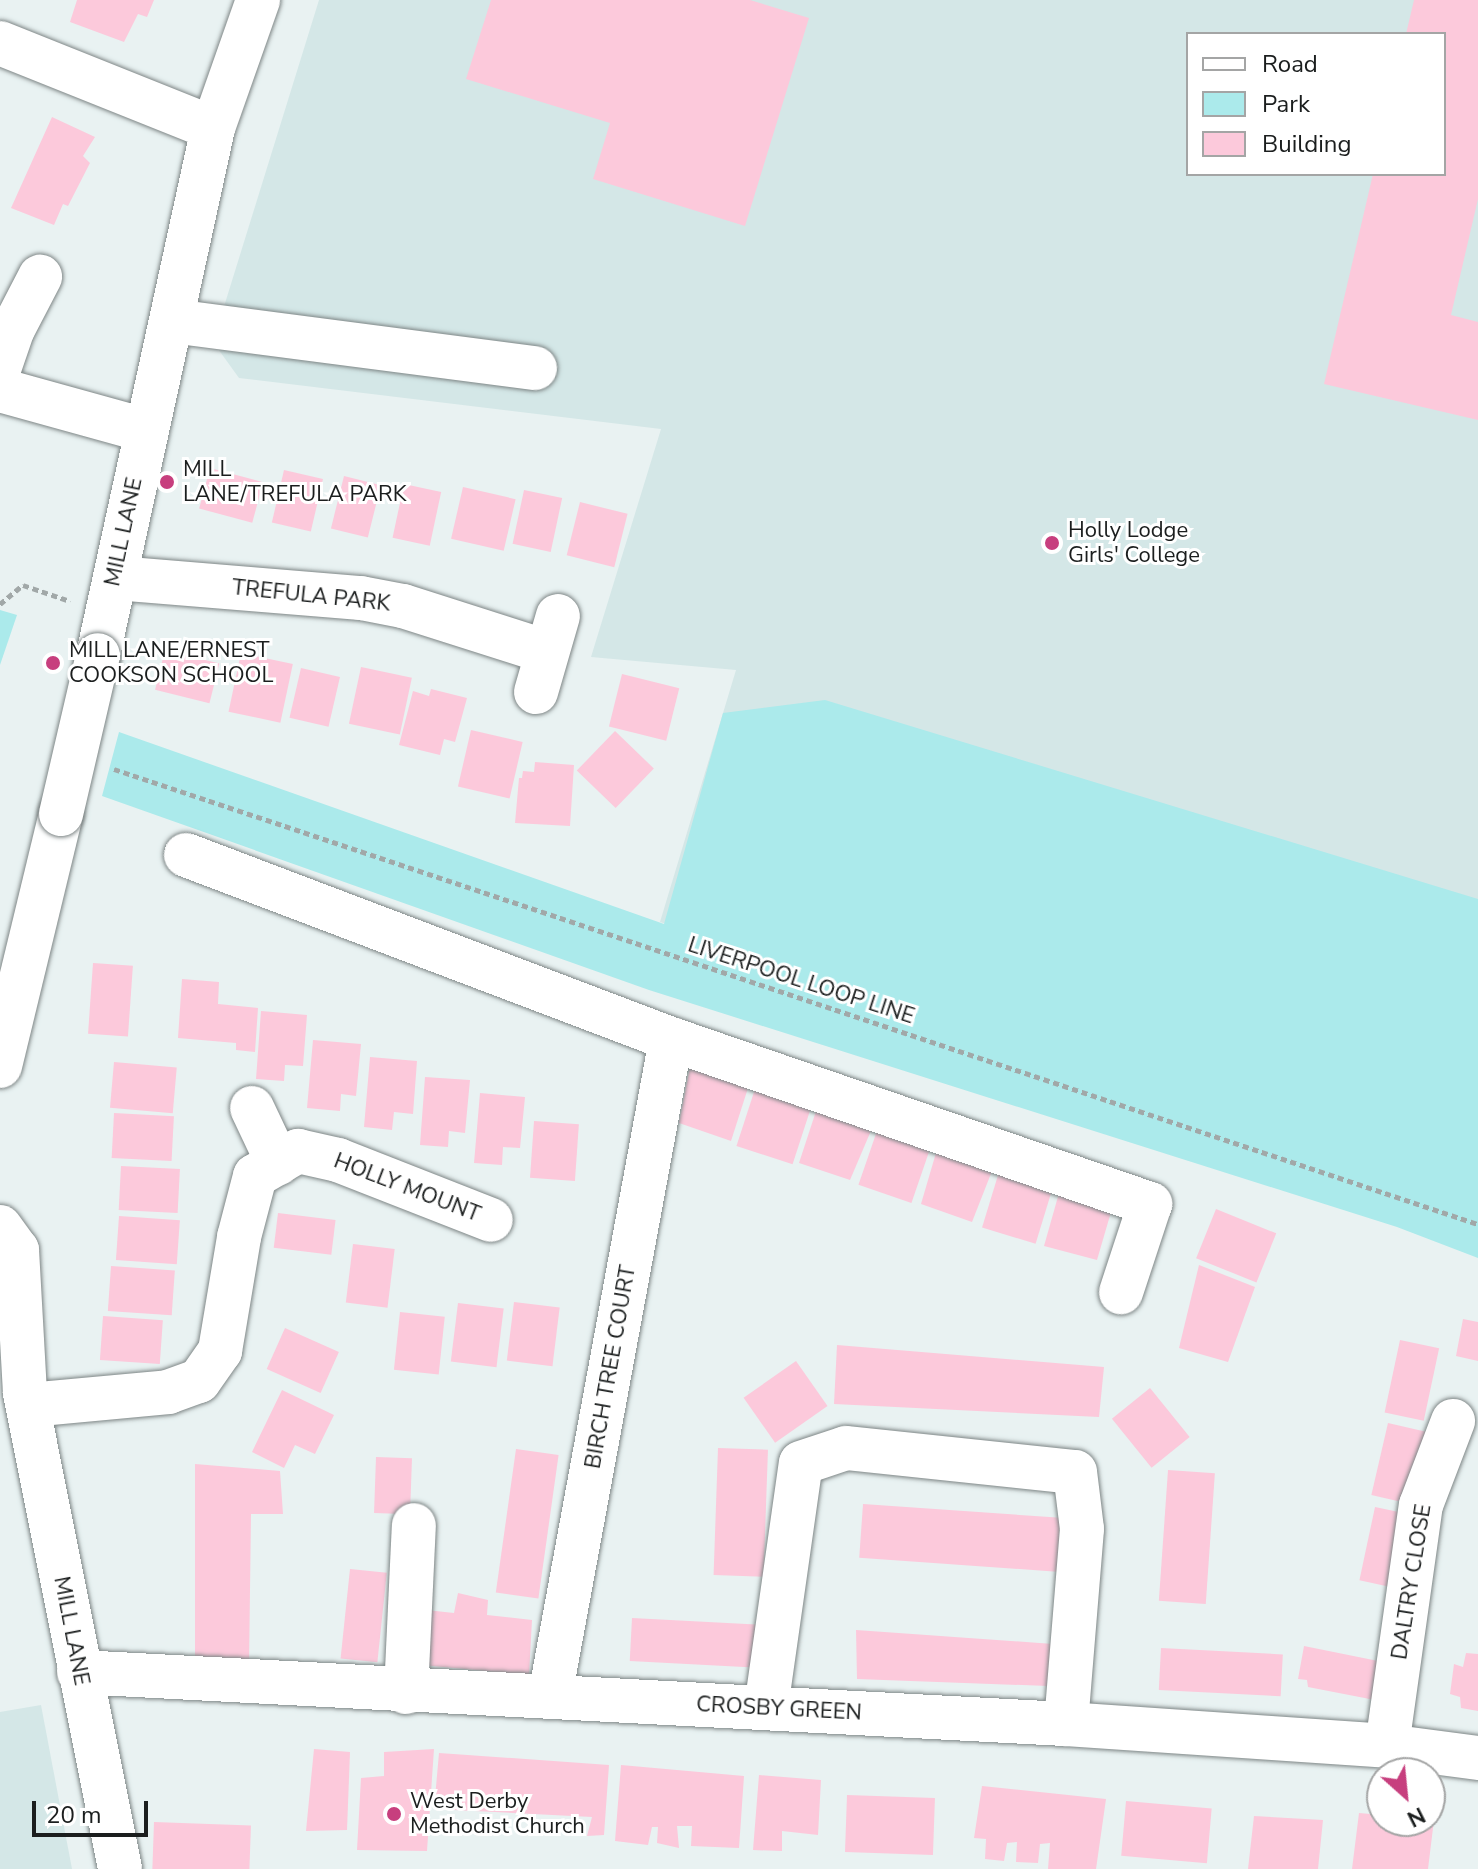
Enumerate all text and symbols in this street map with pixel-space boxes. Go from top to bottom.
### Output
legend [1186,32,1446,176]
text: Road [1262,48,1318,80]
text: Park [1262,88,1310,120]
text: Building [1262,128,1352,160]
place label: MILL LANE/TREFULA PARK [183,456,406,508]
marker: MILL LANE/TREFULA PARK [158,473,176,491]
street label: MILL LANE [100,475,148,589]
place label: Holly Lodge Girls' College [1068,517,1200,568]
marker: Holly Lodge Girls' College [1043,534,1061,552]
street label: TREFULA PARK [231,575,391,617]
place label: MILL LANE/ERNEST COOKSON SCHOOL [69,637,273,688]
marker: MILL LANE/ERNEST COOKSON SCHOOL [44,654,62,672]
street label: LIVERPOOL LOOP LINE [684,932,918,1030]
street label: HOLLY MOUNT [330,1148,484,1228]
street label: BIRCH TREE COURT [580,1263,642,1471]
street label: DALTRY CLOSE [1387,1502,1437,1662]
street label: MILL LANE [47,1574,95,1688]
street label: CROSBY GREEN [696,1691,862,1727]
north arrow [1366,1757,1446,1837]
scale bar [36,1785,152,1835]
place label: West Derby Methodist Church [410,1788,585,1840]
text: 20 m [46,1799,102,1831]
text: N [1402,1799,1430,1834]
marker: West Derby Methodist Church [385,1805,403,1823]

